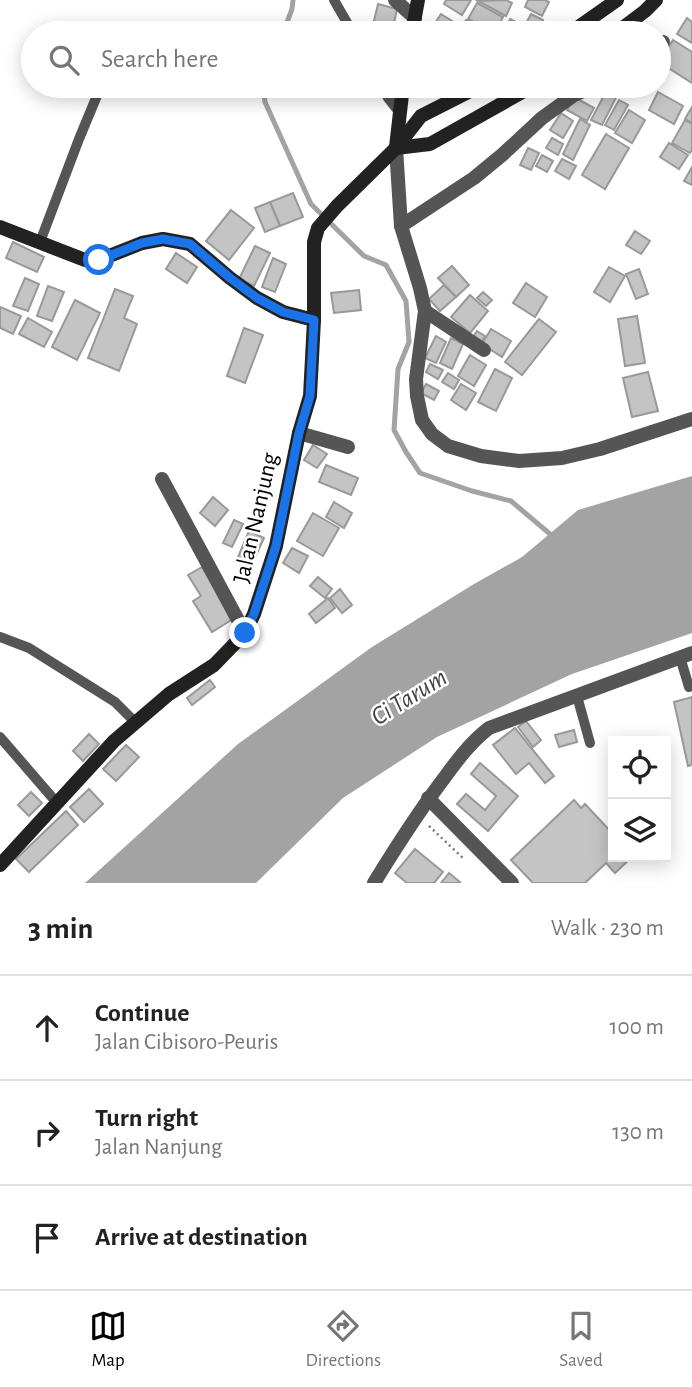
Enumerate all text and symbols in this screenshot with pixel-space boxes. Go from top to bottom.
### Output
search box [21,21,671,98]
icon: search [45,41,83,79]
text: Search here [101,46,219,72]
route start [83,244,114,275]
street label: Jalan Nanjung [229,450,283,585]
route end [229,617,260,648]
water label: Ci Tarum [367,664,451,730]
map controls [608,736,671,862]
button: locate [608,736,671,799]
button: layers [608,799,671,862]
text: 3 min [28,914,93,944]
text: Walk · 230 m [551,917,664,940]
text: Continue [95,1000,190,1026]
icon: ahead [28,1009,66,1047]
text: 100 m [610,1016,664,1039]
text: Jalan Cibisoro-Peuris [95,1031,278,1054]
text: Turn right [95,1105,198,1131]
icon: right [28,1114,66,1152]
text: 130 m [612,1121,664,1144]
text: Jalan Nanjung [95,1136,222,1159]
icon: arrive [28,1219,66,1257]
text: Arrive at destination [95,1224,308,1250]
tab: Map [89,1307,127,1372]
tab: Directions [305,1307,381,1372]
tab: Saved [559,1307,603,1372]

